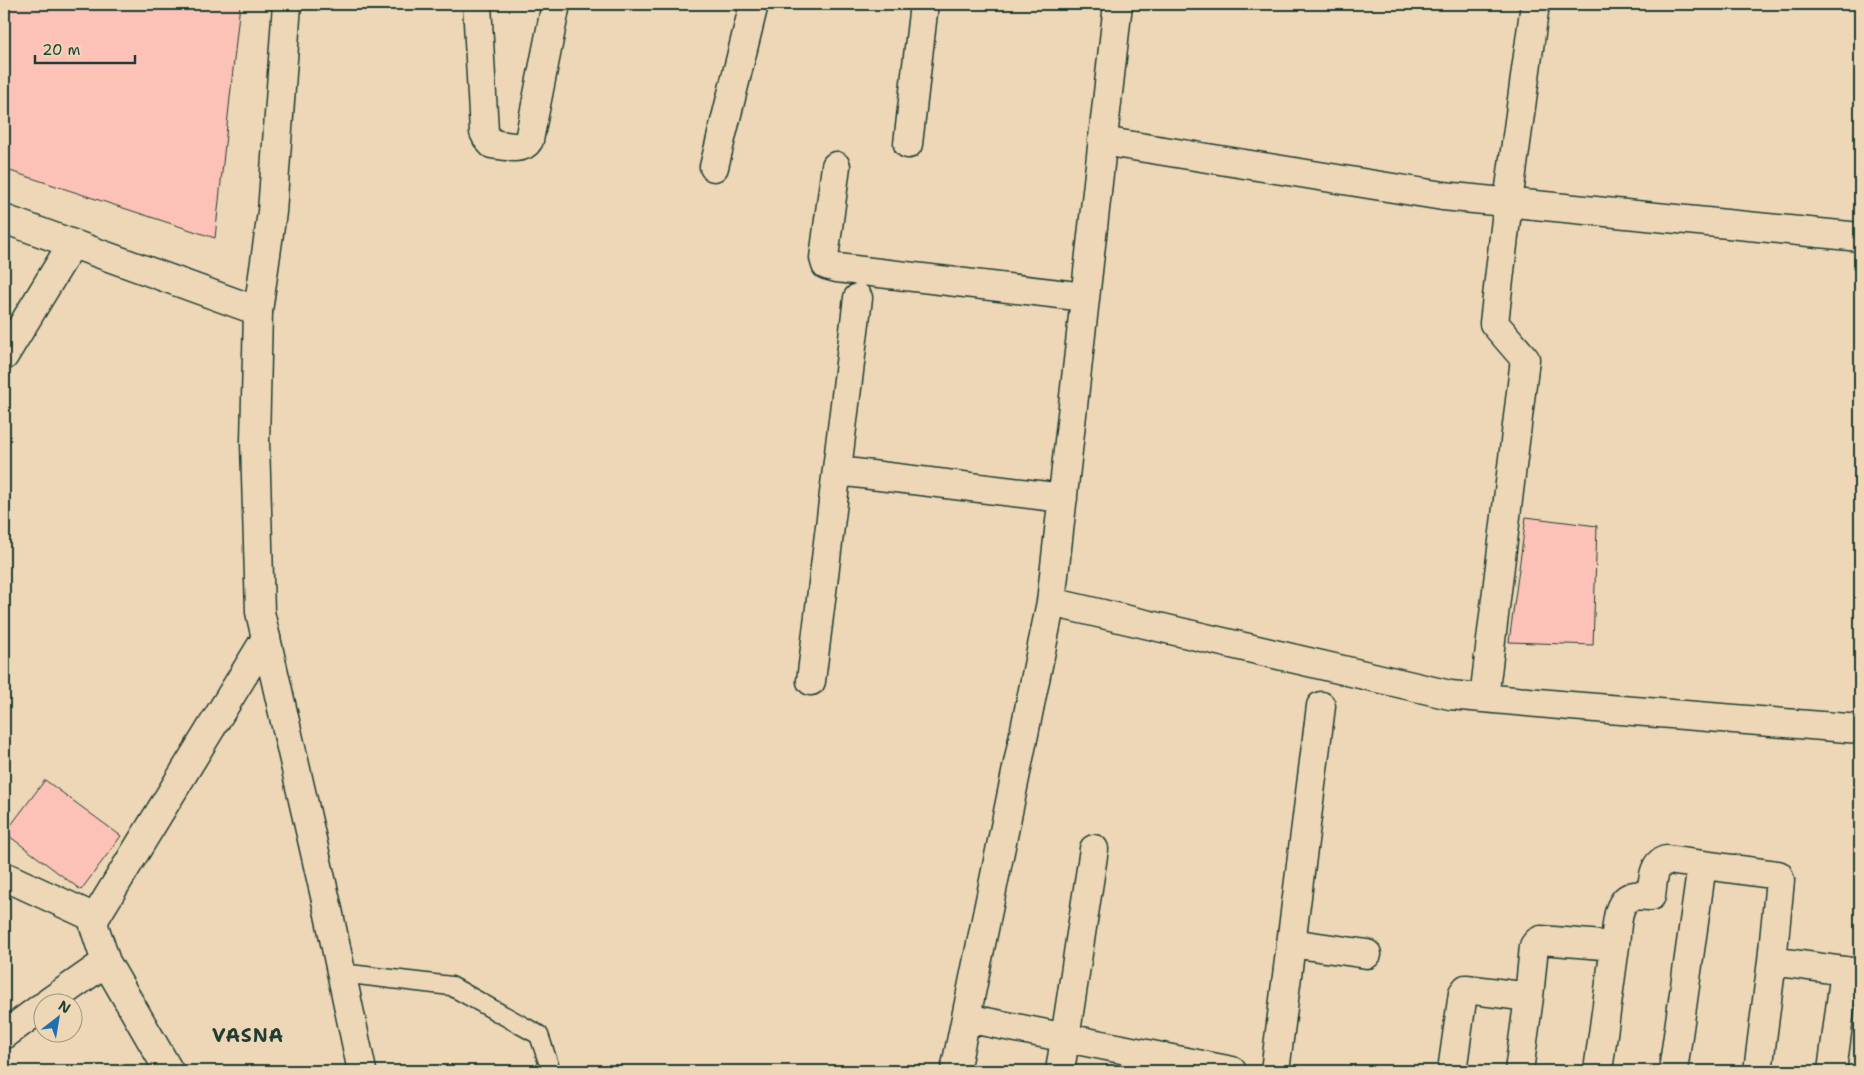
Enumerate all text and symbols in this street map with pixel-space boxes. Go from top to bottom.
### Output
scale bar [35,32,135,64]
text: 20 m [42,40,81,60]
north arrow [32,992,82,1042]
text: N [55,996,74,1017]
district label: VASNA [212,1023,284,1048]

